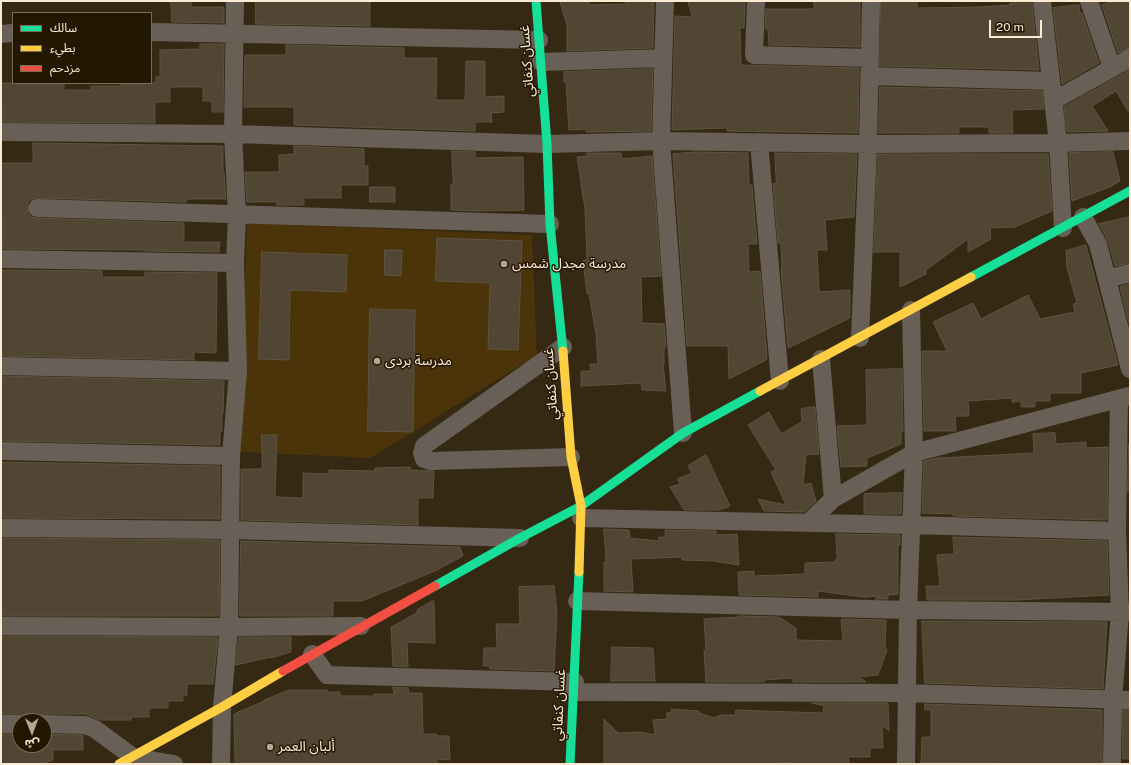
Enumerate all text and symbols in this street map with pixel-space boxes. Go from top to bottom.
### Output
legend [12,12,152,84]
scale bar [991,12,1044,38]
text: 20 m [996,20,1024,34]
text: سالك [50,21,77,35]
street label: غسان كنفاتي [516,24,538,98]
text: بطيء [50,41,76,55]
text: مزدحم [50,61,80,75]
place label: مدرسة مجدل شمس [512,256,626,272]
marker: مدرسة مجدل شمس [499,259,509,269]
street label: غسان كنفاتي [540,347,562,421]
place label: مدرسة بردى [385,353,452,369]
marker: مدرسة بردى [372,356,382,366]
street label: غسان كنفاتي [549,669,569,741]
north arrow [12,713,52,753]
text: ش [25,738,40,750]
place label: ألبان العمر [278,739,335,755]
marker: ألبان العمر [265,742,275,752]

